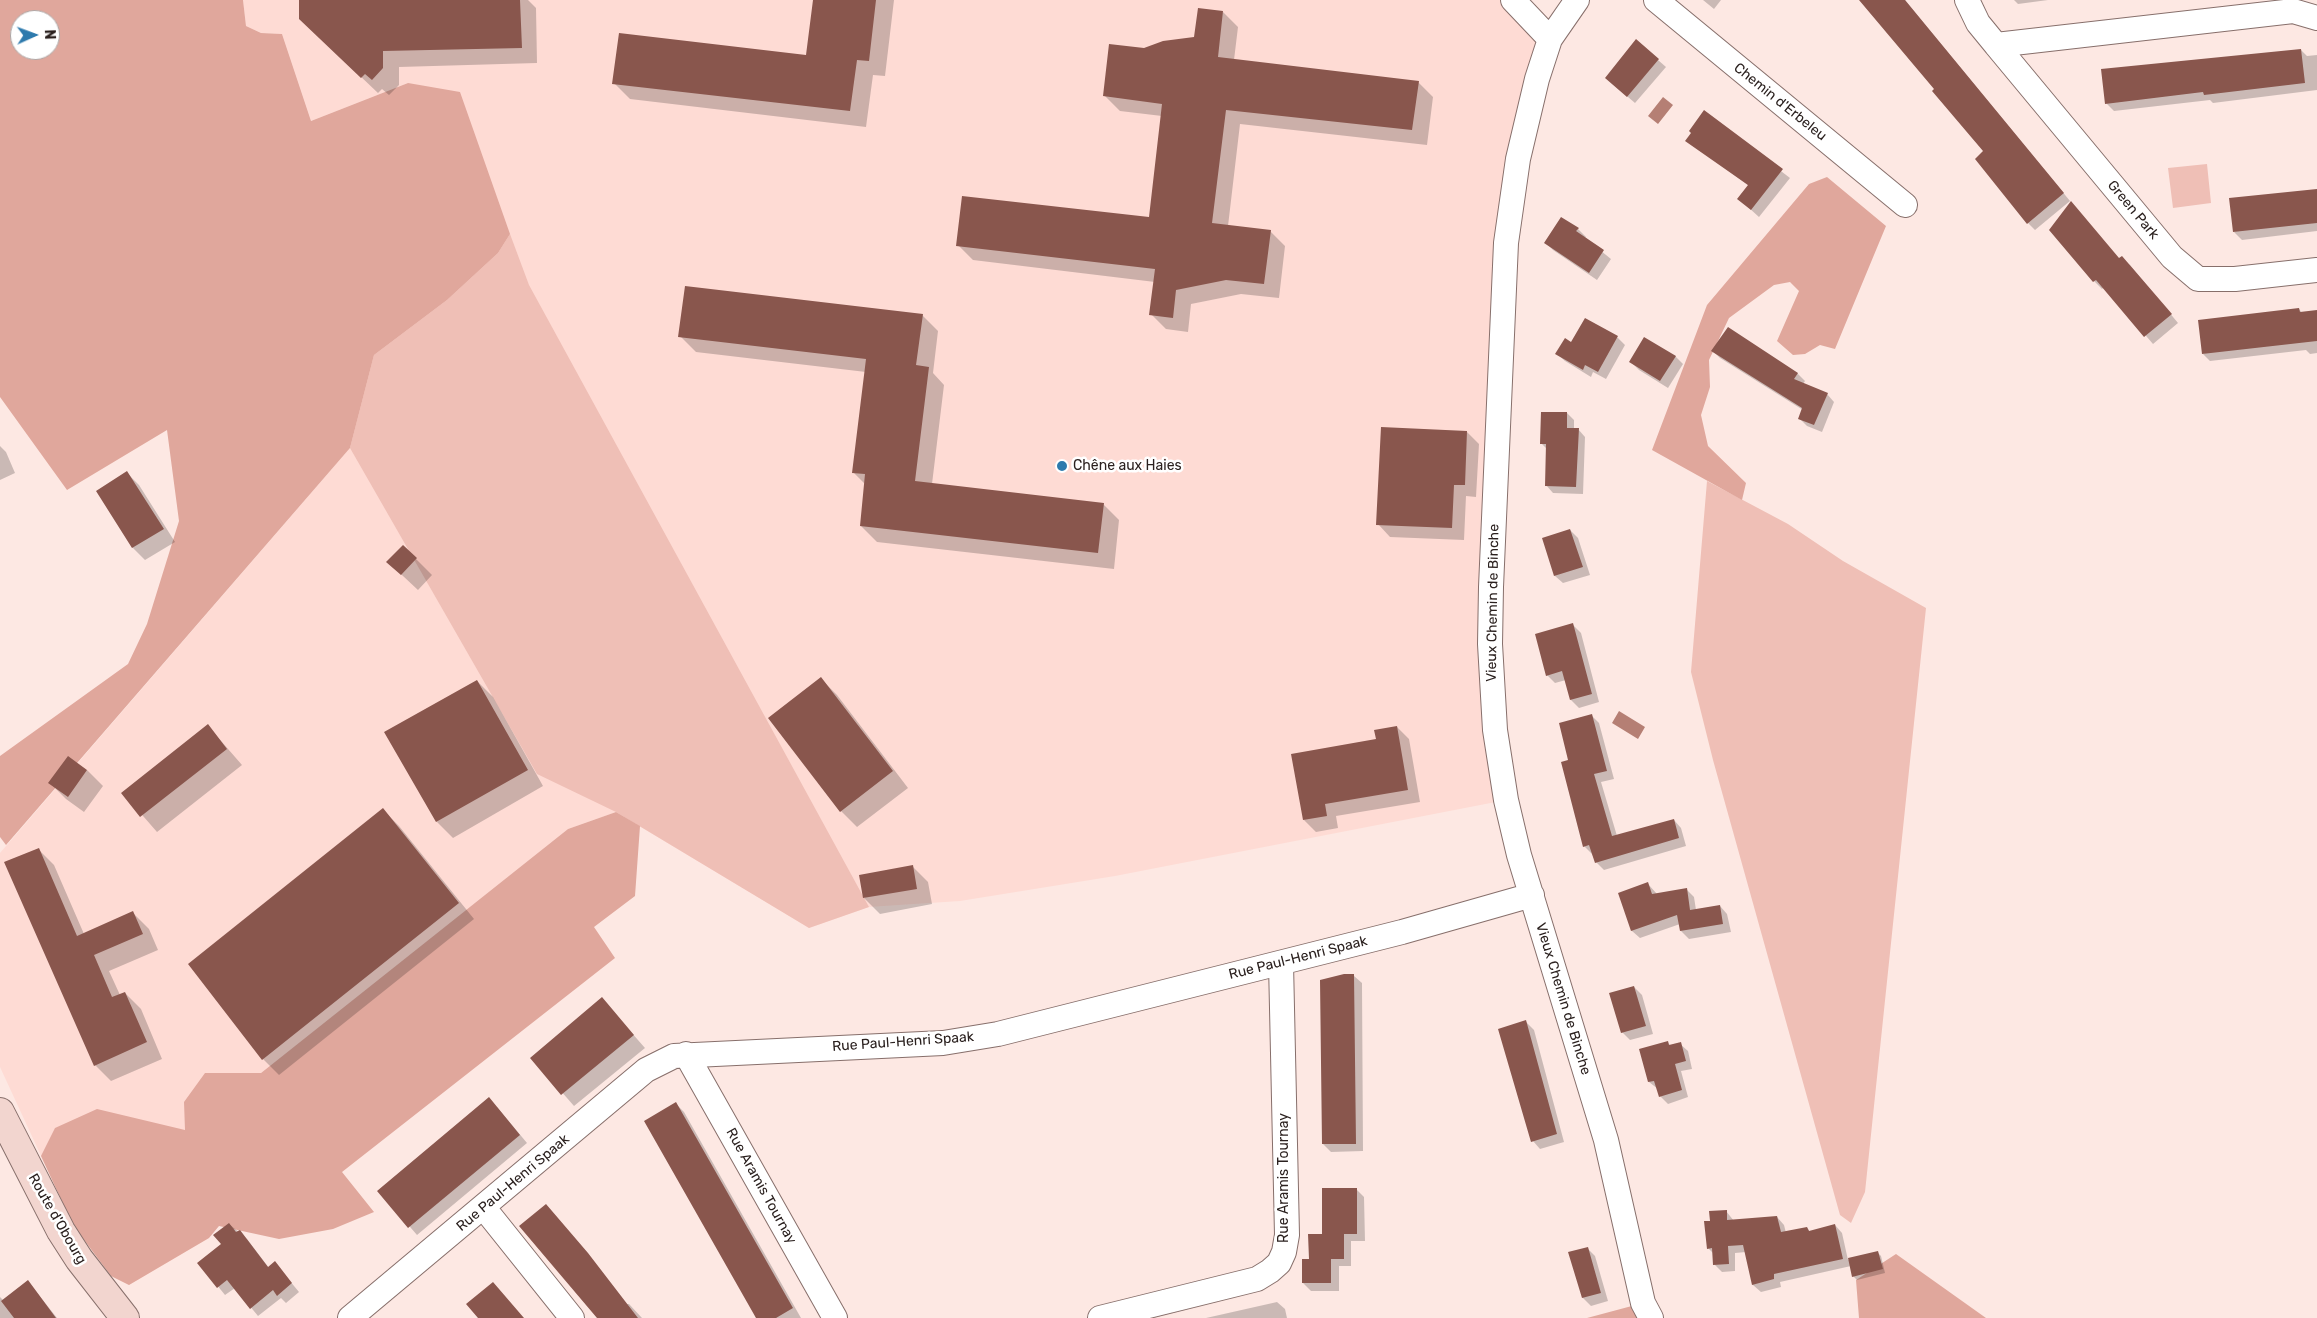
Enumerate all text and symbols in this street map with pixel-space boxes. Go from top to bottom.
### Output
north arrow [10,10,60,60]
text: N [41,29,58,40]
street label: Chemin d'Erbeleu [1730,59,1830,145]
street label: Green Park [2104,177,2162,243]
place label: Chêne aux Haies [1073,458,1182,474]
marker: Chêne aux Haies [1055,459,1069,473]
street label: Vieux Chemin de Binche [1483,524,1503,682]
street label: Vieux Chemin de Binche [1532,921,1594,1077]
street label: Rue Paul-Henri Spaak [1227,933,1369,983]
street label: Rue Paul-Henri Spaak [832,1029,974,1055]
street label: Rue Aramis Tournay [1276,1113,1292,1243]
street label: Rue Aramis Tournay [722,1125,800,1247]
street label: Rue Paul-Henri Spaak [453,1131,573,1235]
street label: Route d'Obourg [24,1171,90,1267]

